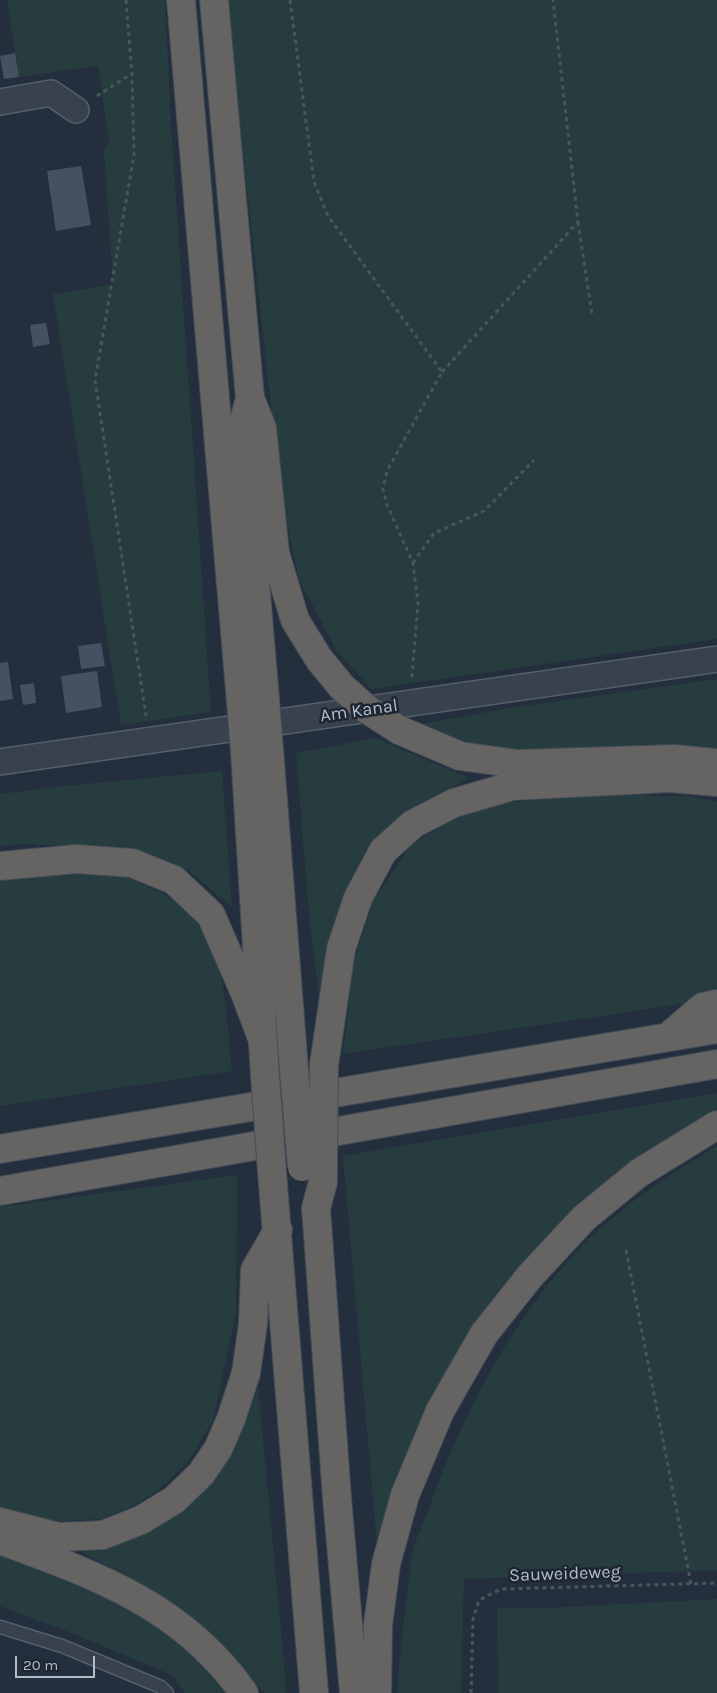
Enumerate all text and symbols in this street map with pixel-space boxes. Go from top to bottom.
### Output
street label: Am Kanal [319,695,399,727]
street label: Sauweideweg [509,1561,621,1587]
scale bar [18,1646,98,1678]
text: 20 m [23,1656,58,1674]

